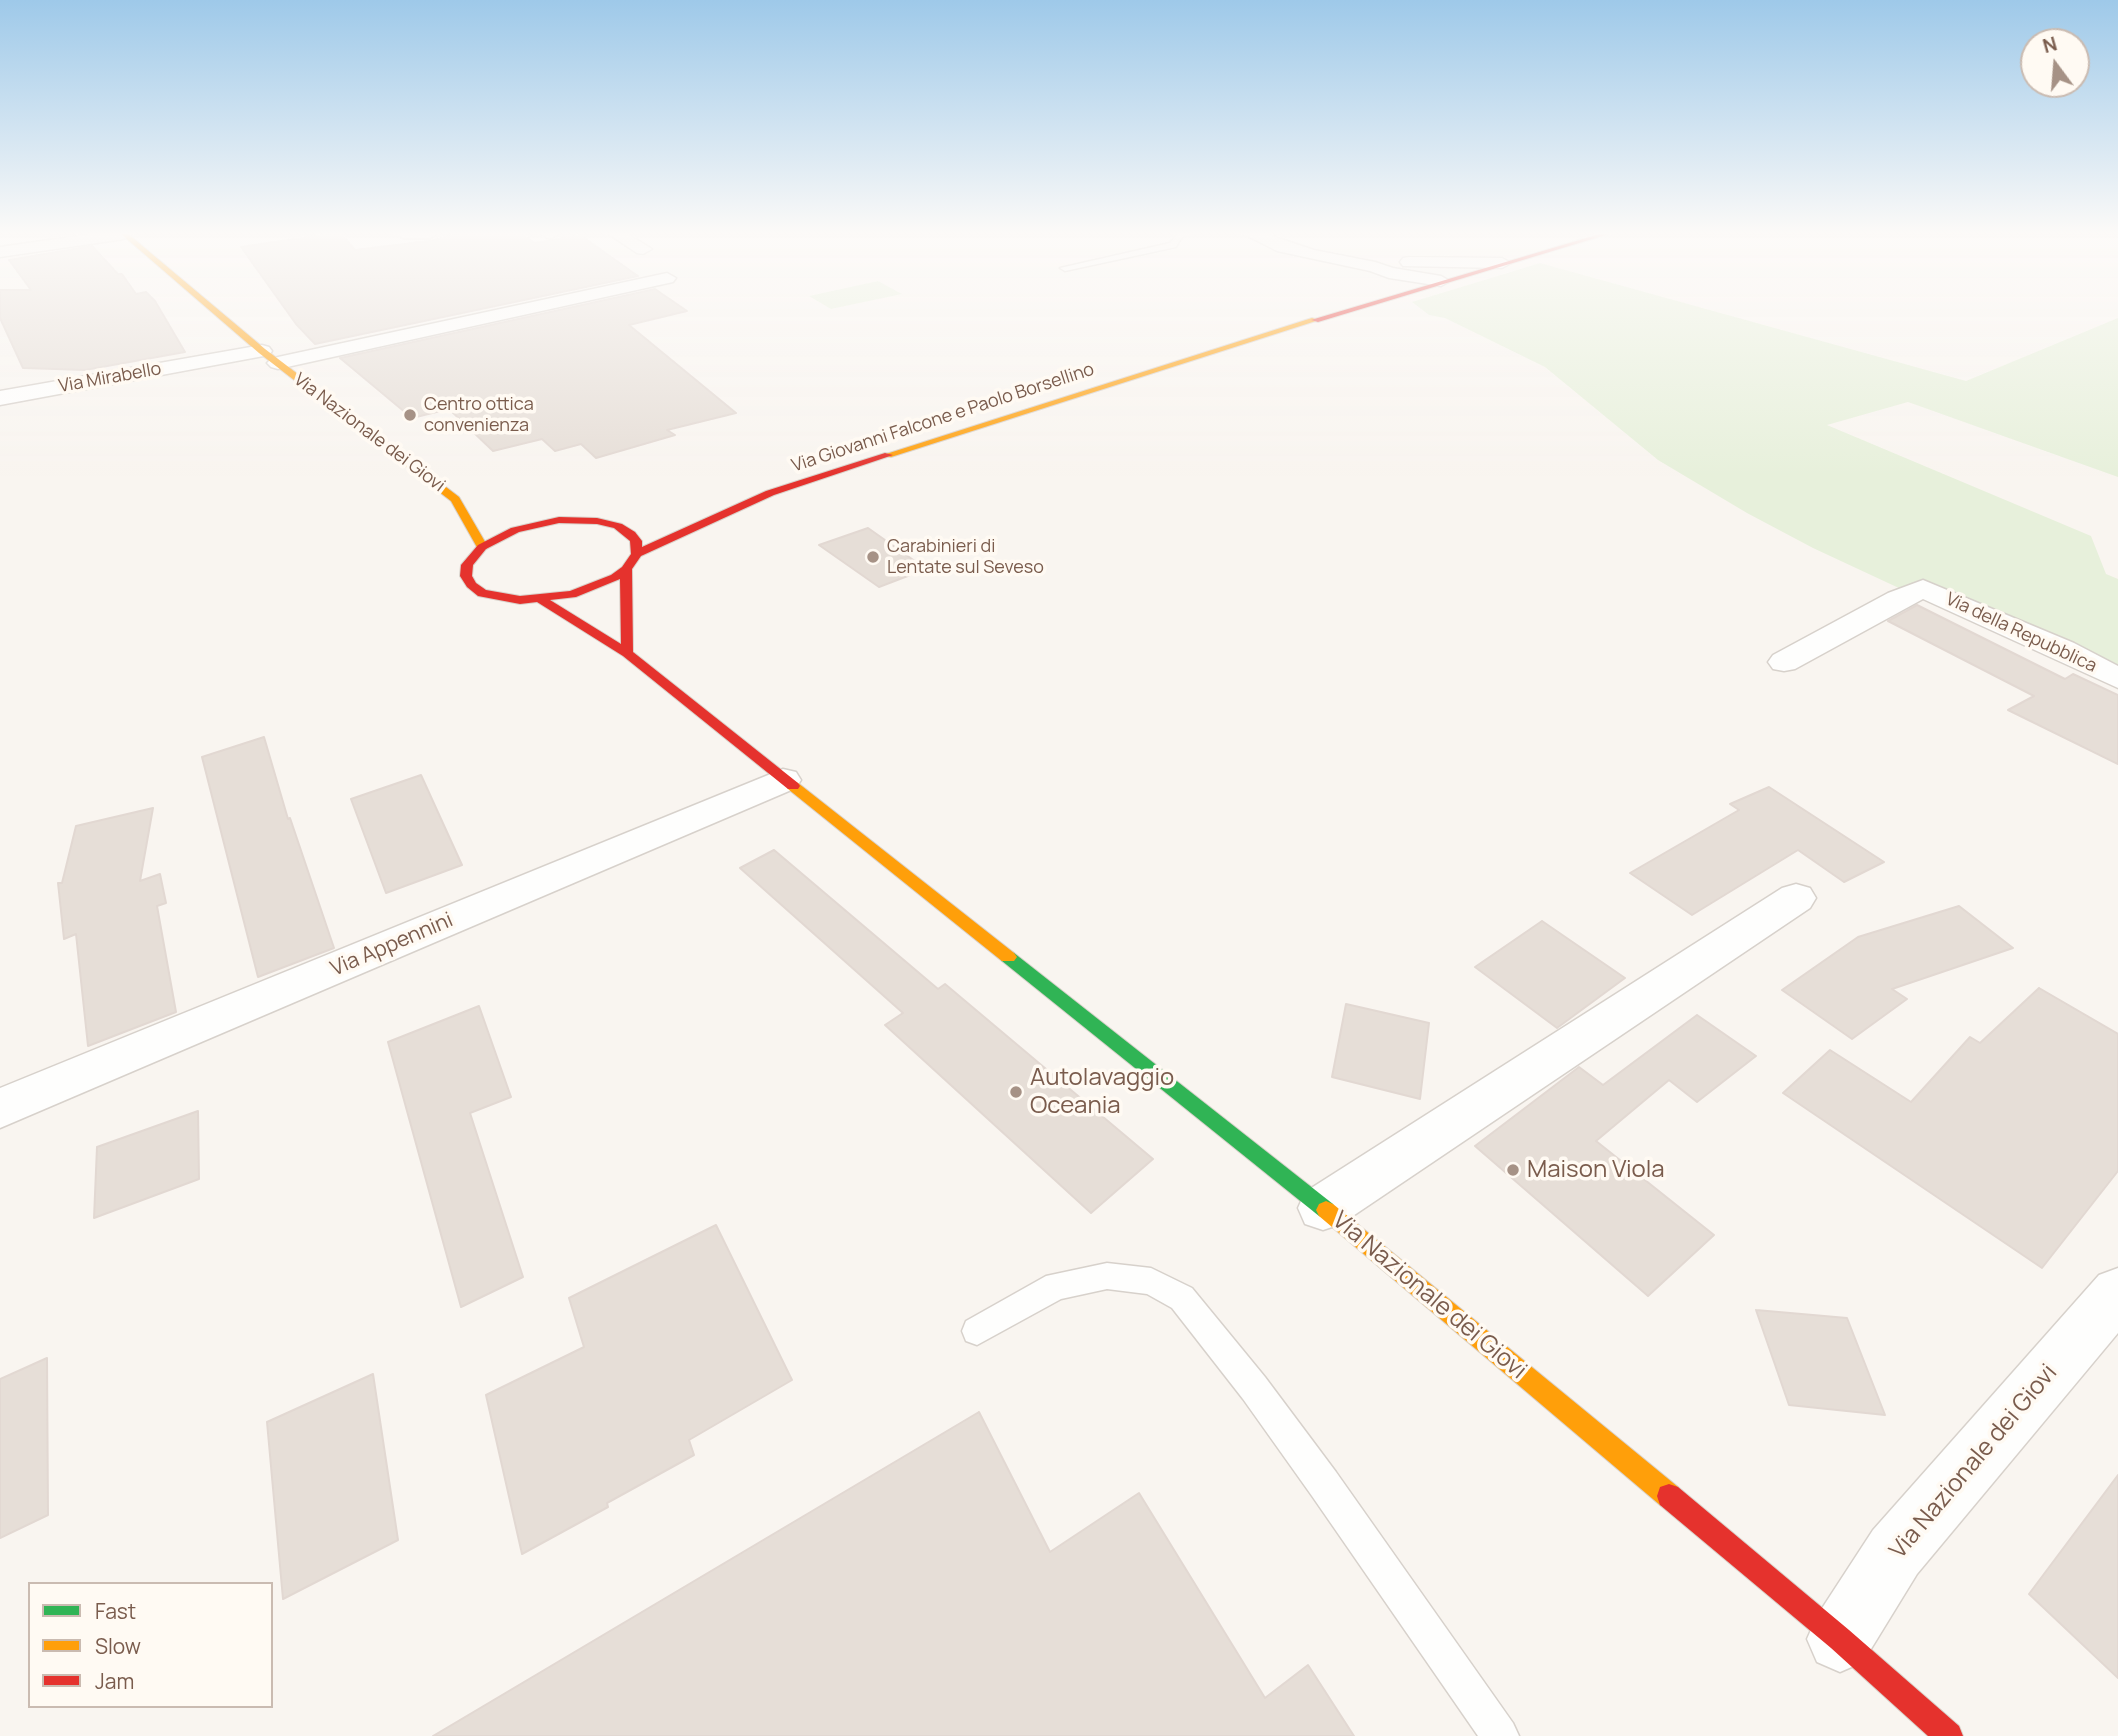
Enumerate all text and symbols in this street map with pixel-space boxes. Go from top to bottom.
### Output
north arrow [2020,28,2090,98]
text: N [2040,30,2060,59]
street label: Via Mirabello [57,358,163,398]
street label: Via Giovanni Falcone e Paolo Borsellino [789,359,1097,477]
street label: Via Nazionale dei Giovi [289,369,449,497]
place label: Centro ottica convenienza [424,394,534,436]
marker: Centro ottica convenienza [402,407,418,423]
place label: Carabinieri di Lentate sul Seveso [887,536,1044,578]
marker: Carabinieri di Lentate sul Seveso [865,549,881,565]
street label: Via della Repubblica [1942,589,2100,677]
street label: Via Appennini [327,908,457,982]
place label: Autolavaggio Oceania [1030,1064,1174,1120]
marker: Autolavaggio Oceania [1008,1084,1024,1100]
place label: Maison Viola [1527,1156,1665,1184]
marker: Maison Viola [1505,1162,1521,1178]
street label: Via Nazionale dei Giovi [1326,1206,1532,1386]
street label: Via Nazionale dei Giovi [1884,1359,2064,1565]
legend [28,1582,273,1708]
text: Fast [95,1597,136,1625]
text: Slow [95,1632,141,1660]
text: Jam [95,1667,134,1695]

